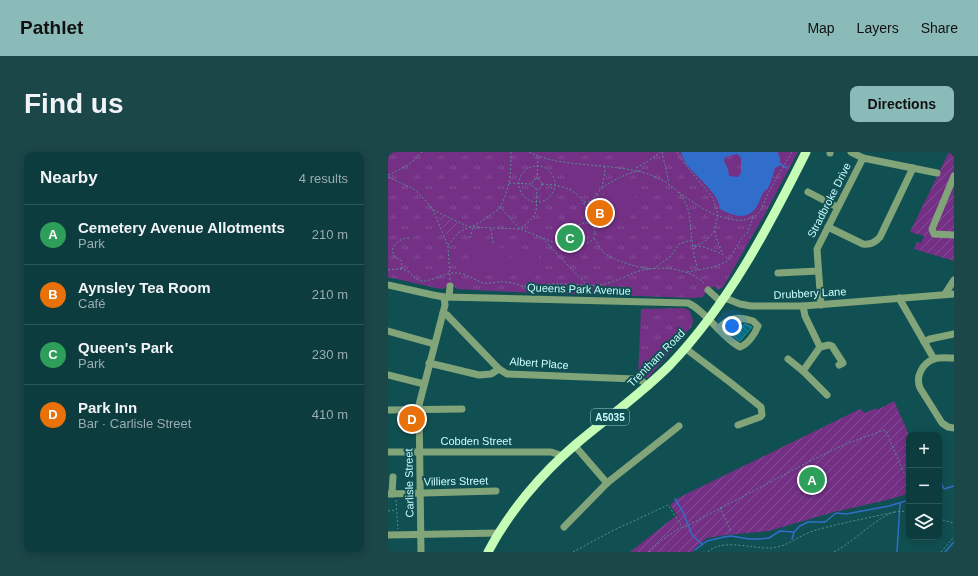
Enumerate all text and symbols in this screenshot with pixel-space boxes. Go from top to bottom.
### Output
text: Pathlet [20,17,83,38]
text: Map [807,20,835,36]
text: Layers [857,20,899,36]
text: Share [921,20,958,36]
button: Directions [850,86,954,122]
text: Find us [24,88,124,119]
street label: Stradbroke Drive [805,161,853,239]
text: Nearby [40,168,98,187]
text: 4 results [299,171,348,186]
pin: B [587,198,613,228]
text: Cemetery Avenue Allotments [78,219,285,236]
pin: C [557,223,583,253]
text: A [48,227,58,242]
text: 210 m [312,227,348,242]
text: Park [78,236,105,251]
text: Aynsley Tea Room [78,279,211,296]
street label: Queens Park Avenue [527,281,631,297]
street label: Drubbery Lane [773,285,847,301]
text: B [48,287,58,302]
text: 210 m [312,287,348,302]
text: Café [78,296,105,311]
your location [722,316,742,336]
street label: Trentham Road [625,327,687,389]
text: Queen's Park [78,339,173,356]
text: C [48,347,58,362]
text: 230 m [312,347,348,362]
street label: Albert Place [509,355,569,371]
text: Park [78,356,105,371]
text: Park Inn [78,399,137,416]
pin: D [399,404,425,434]
text: D [48,407,58,422]
text: 410 m [312,407,348,422]
road number: A5035 [591,409,629,425]
text: Bar · Carlisle Street [78,416,191,431]
map controls [906,432,942,540]
button: + [906,432,942,468]
street label: Cobden Street [441,435,511,447]
street label: Carlisle Street [402,448,416,518]
pin: A [799,465,825,495]
button: − [906,468,942,504]
street label: Villiers Street [424,474,488,488]
button: layers [906,504,942,540]

